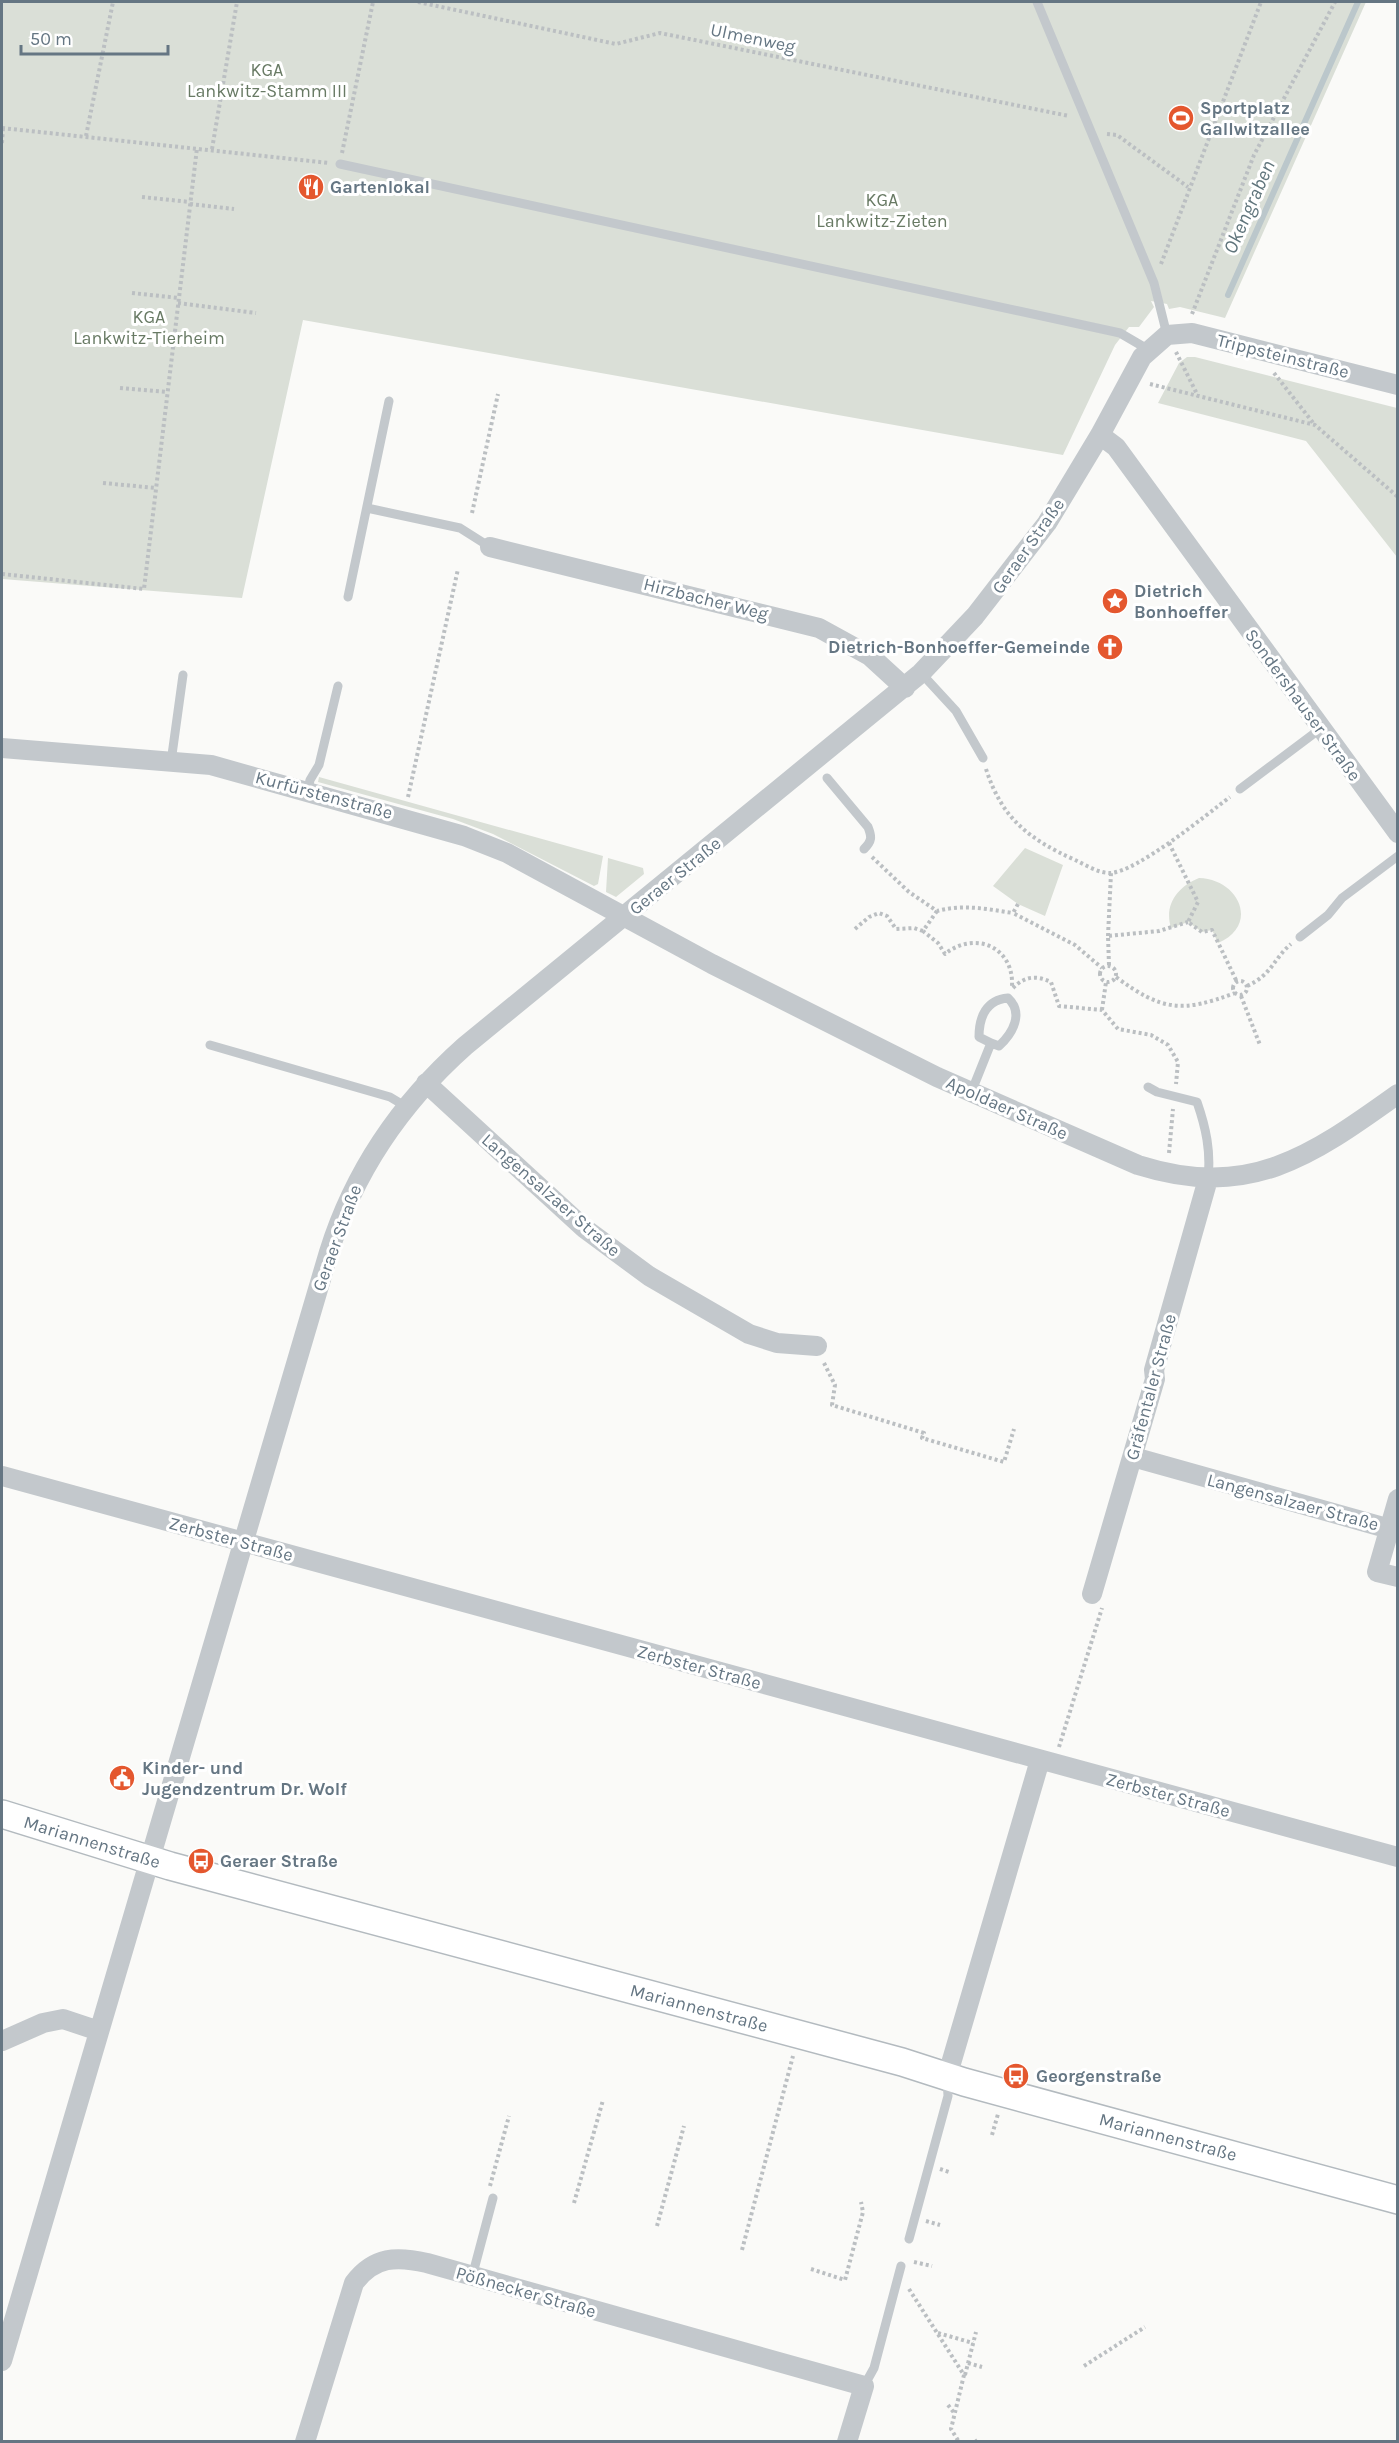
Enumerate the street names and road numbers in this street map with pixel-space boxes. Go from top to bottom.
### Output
street label: Ulmenweg [709,18,797,58]
street label: Trippsteinstraße [1215,329,1351,383]
street label: Geraer Straße [987,494,1069,598]
street label: Hirzbacher Weg [641,573,771,625]
street label: Sondershauser Straße [1240,625,1366,785]
street label: Kurfürstenstraße [253,766,395,824]
street label: Geraer Straße [625,832,725,920]
street label: Apoldaer Straße [943,1071,1071,1145]
street label: Langensalzaer Straße [477,1129,625,1261]
street label: Geraer Straße [308,1182,366,1294]
street label: Gräfentaler Straße [1121,1312,1181,1462]
street label: Langensalzaer Straße [1205,1469,1381,1535]
street label: Zerbster Straße [166,1512,296,1566]
street label: Zerbster Straße [634,1640,764,1694]
street label: Zerbster Straße [1103,1768,1233,1822]
street label: Mariannenstraße [21,1811,163,1873]
street label: Mariannenstraße [628,1979,770,2037]
street label: Mariannenstraße [1097,2108,1239,2166]
street label: Pößnecker Straße [453,2261,599,2323]

